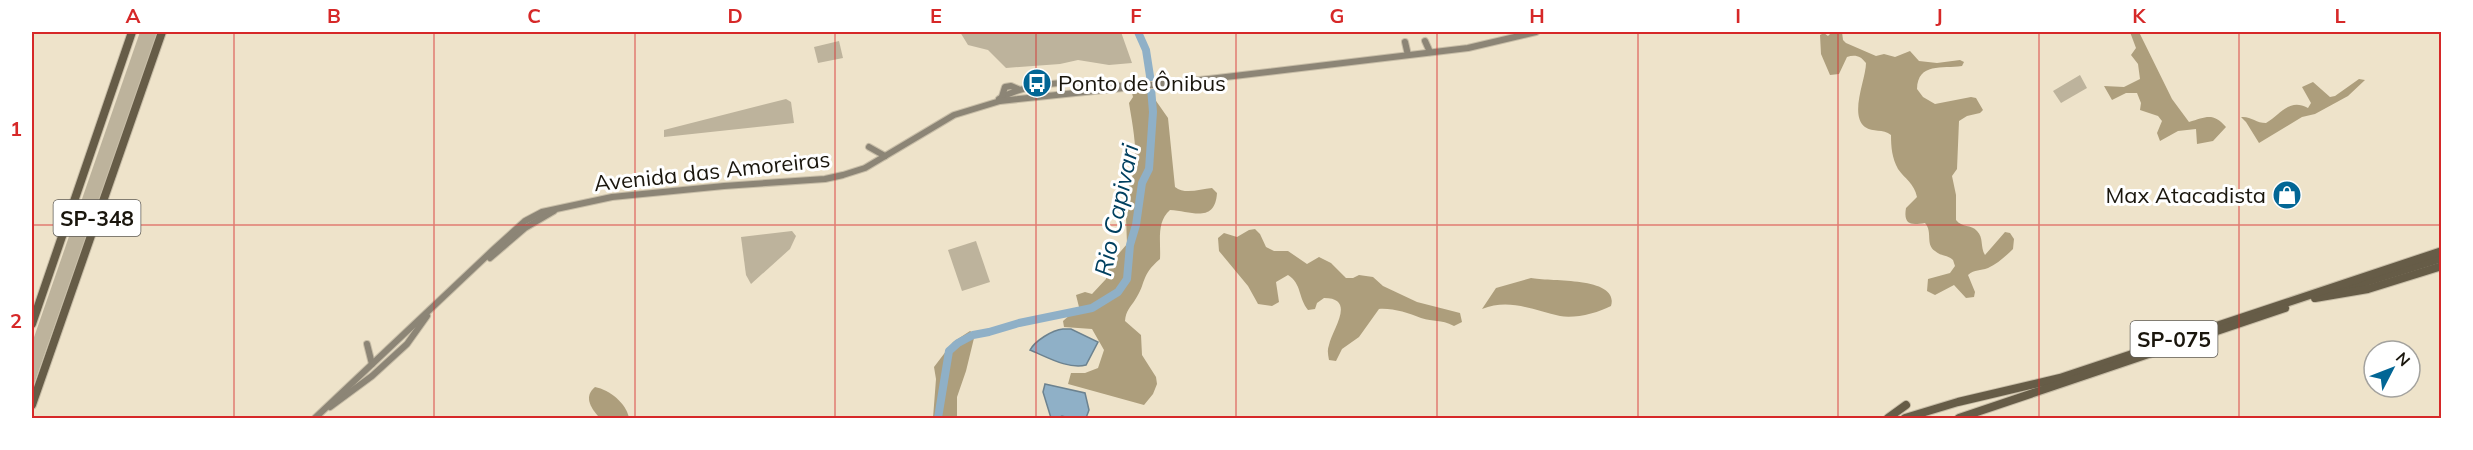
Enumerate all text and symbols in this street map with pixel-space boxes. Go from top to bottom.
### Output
text: A [126,3,141,28]
text: B [327,3,341,28]
text: C [527,3,541,28]
text: D [727,3,743,28]
text: E [930,3,942,28]
text: F [1130,3,1142,28]
text: G [1330,3,1344,28]
text: H [1529,3,1545,28]
text: I [1735,3,1741,28]
text: J [1935,3,1943,28]
text: K [2132,3,2146,28]
text: L [2334,3,2346,28]
bus stop icon: Ponto de Ônibus [1021,67,1053,99]
place label: Ponto de Ônibus [1058,69,1226,97]
text: 1 [10,116,22,141]
water label: Rio Capivari [1087,141,1145,279]
street label: Avenida das Amoreiras [592,145,832,197]
shop icon: Max Atacadista [2271,179,2303,211]
place label: Max Atacadista [2105,181,2266,209]
road number: SP-348 [54,200,140,236]
text: 2 [10,308,22,333]
road number: SP-075 [2130,321,2218,357]
north arrow [2362,339,2422,399]
text: N [2392,348,2415,370]

